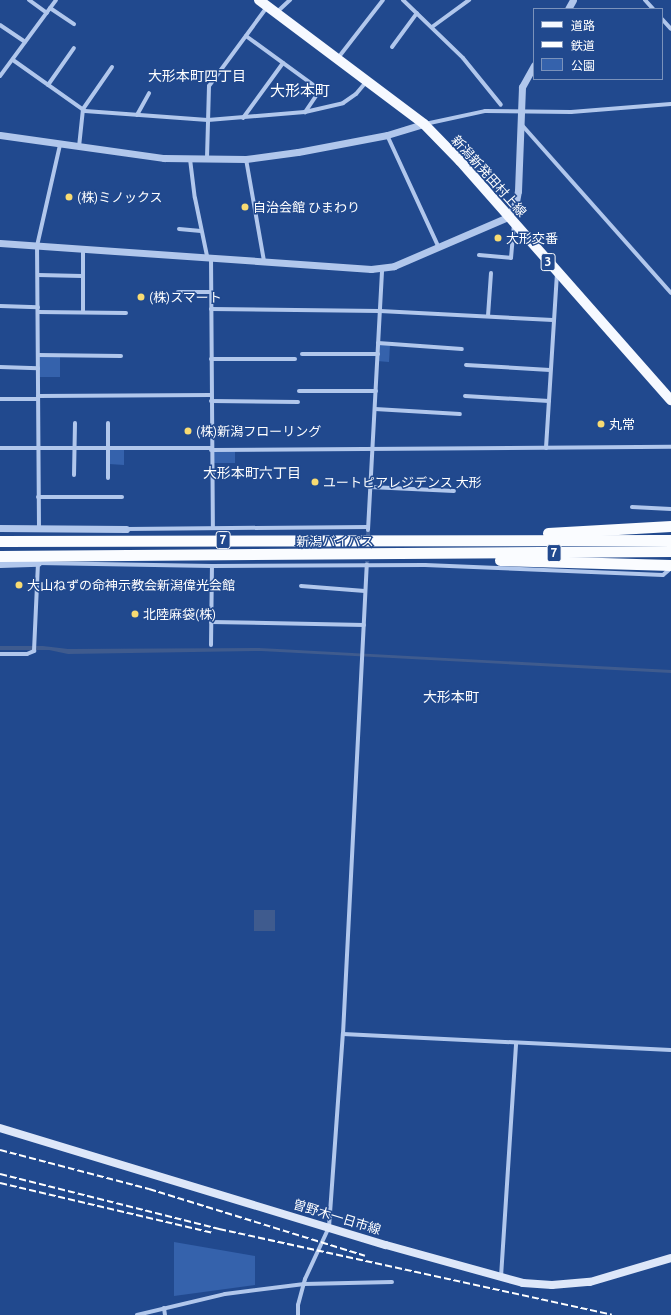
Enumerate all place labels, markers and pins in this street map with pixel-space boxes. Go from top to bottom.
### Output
place label: (株)ミノックス [77,189,163,205]
marker: (株)ミノックス [64,192,74,202]
place label: 自治会館 ひまわり [253,199,360,215]
marker: 自治会館 ひまわり [240,202,250,212]
place label: 大形交番 [506,230,558,246]
marker: 大形交番 [493,233,503,243]
place label: (株)スマート [149,289,222,305]
marker: (株)スマート [136,292,146,302]
place label: 丸常 [609,416,635,432]
marker: 丸常 [596,419,606,429]
place label: (株)新潟フローリング [196,423,321,439]
marker: (株)新潟フローリング [183,426,193,436]
place label: ユートピアレジデンス 大形 [323,474,482,490]
marker: ユートピアレジデンス 大形 [310,477,320,487]
place label: 大山ねずの命神示教会新潟偉光会館 [27,577,235,593]
marker: 大山ねずの命神示教会新潟偉光会館 [14,580,24,590]
place label: 北陸麻袋(株) [143,606,216,622]
marker: 北陸麻袋(株) [130,609,140,619]

